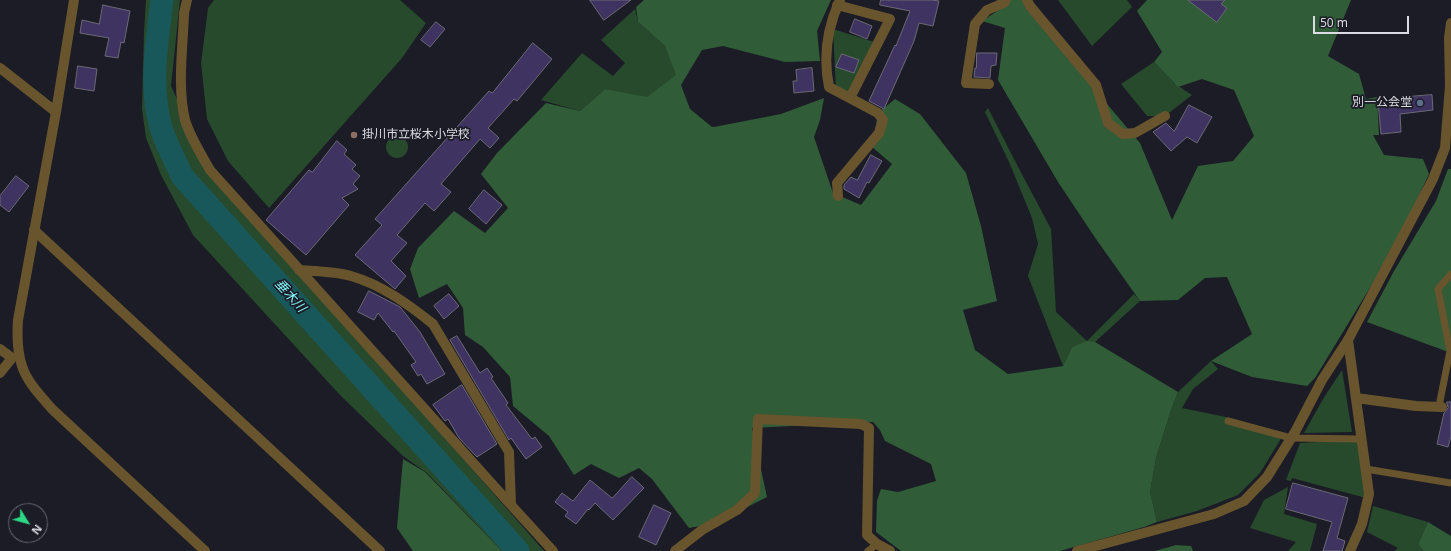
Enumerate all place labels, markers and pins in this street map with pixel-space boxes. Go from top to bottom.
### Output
place label: 別一公会堂 [1352,96,1412,110]
marker: 別一公会堂 [1415,98,1425,108]
place label: 掛川市立桜木小学校 [362,128,470,142]
marker: 掛川市立桜木小学校 [349,130,359,140]

